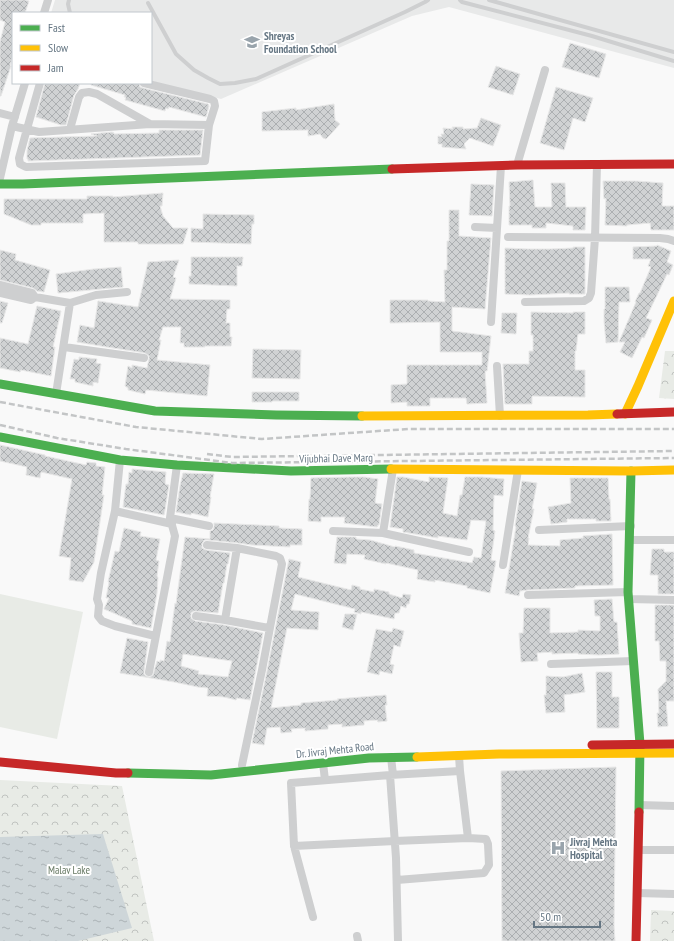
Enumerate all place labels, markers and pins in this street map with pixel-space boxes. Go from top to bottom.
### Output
place label: Shreyas Foundation School [264,29,337,56]
school or university icon: Shreyas Foundation School [243,33,261,51]
place label: Jivraj Mehta Hospital [569,835,618,862]
hospital icon: Jivraj Mehta Hospital [549,839,567,857]

